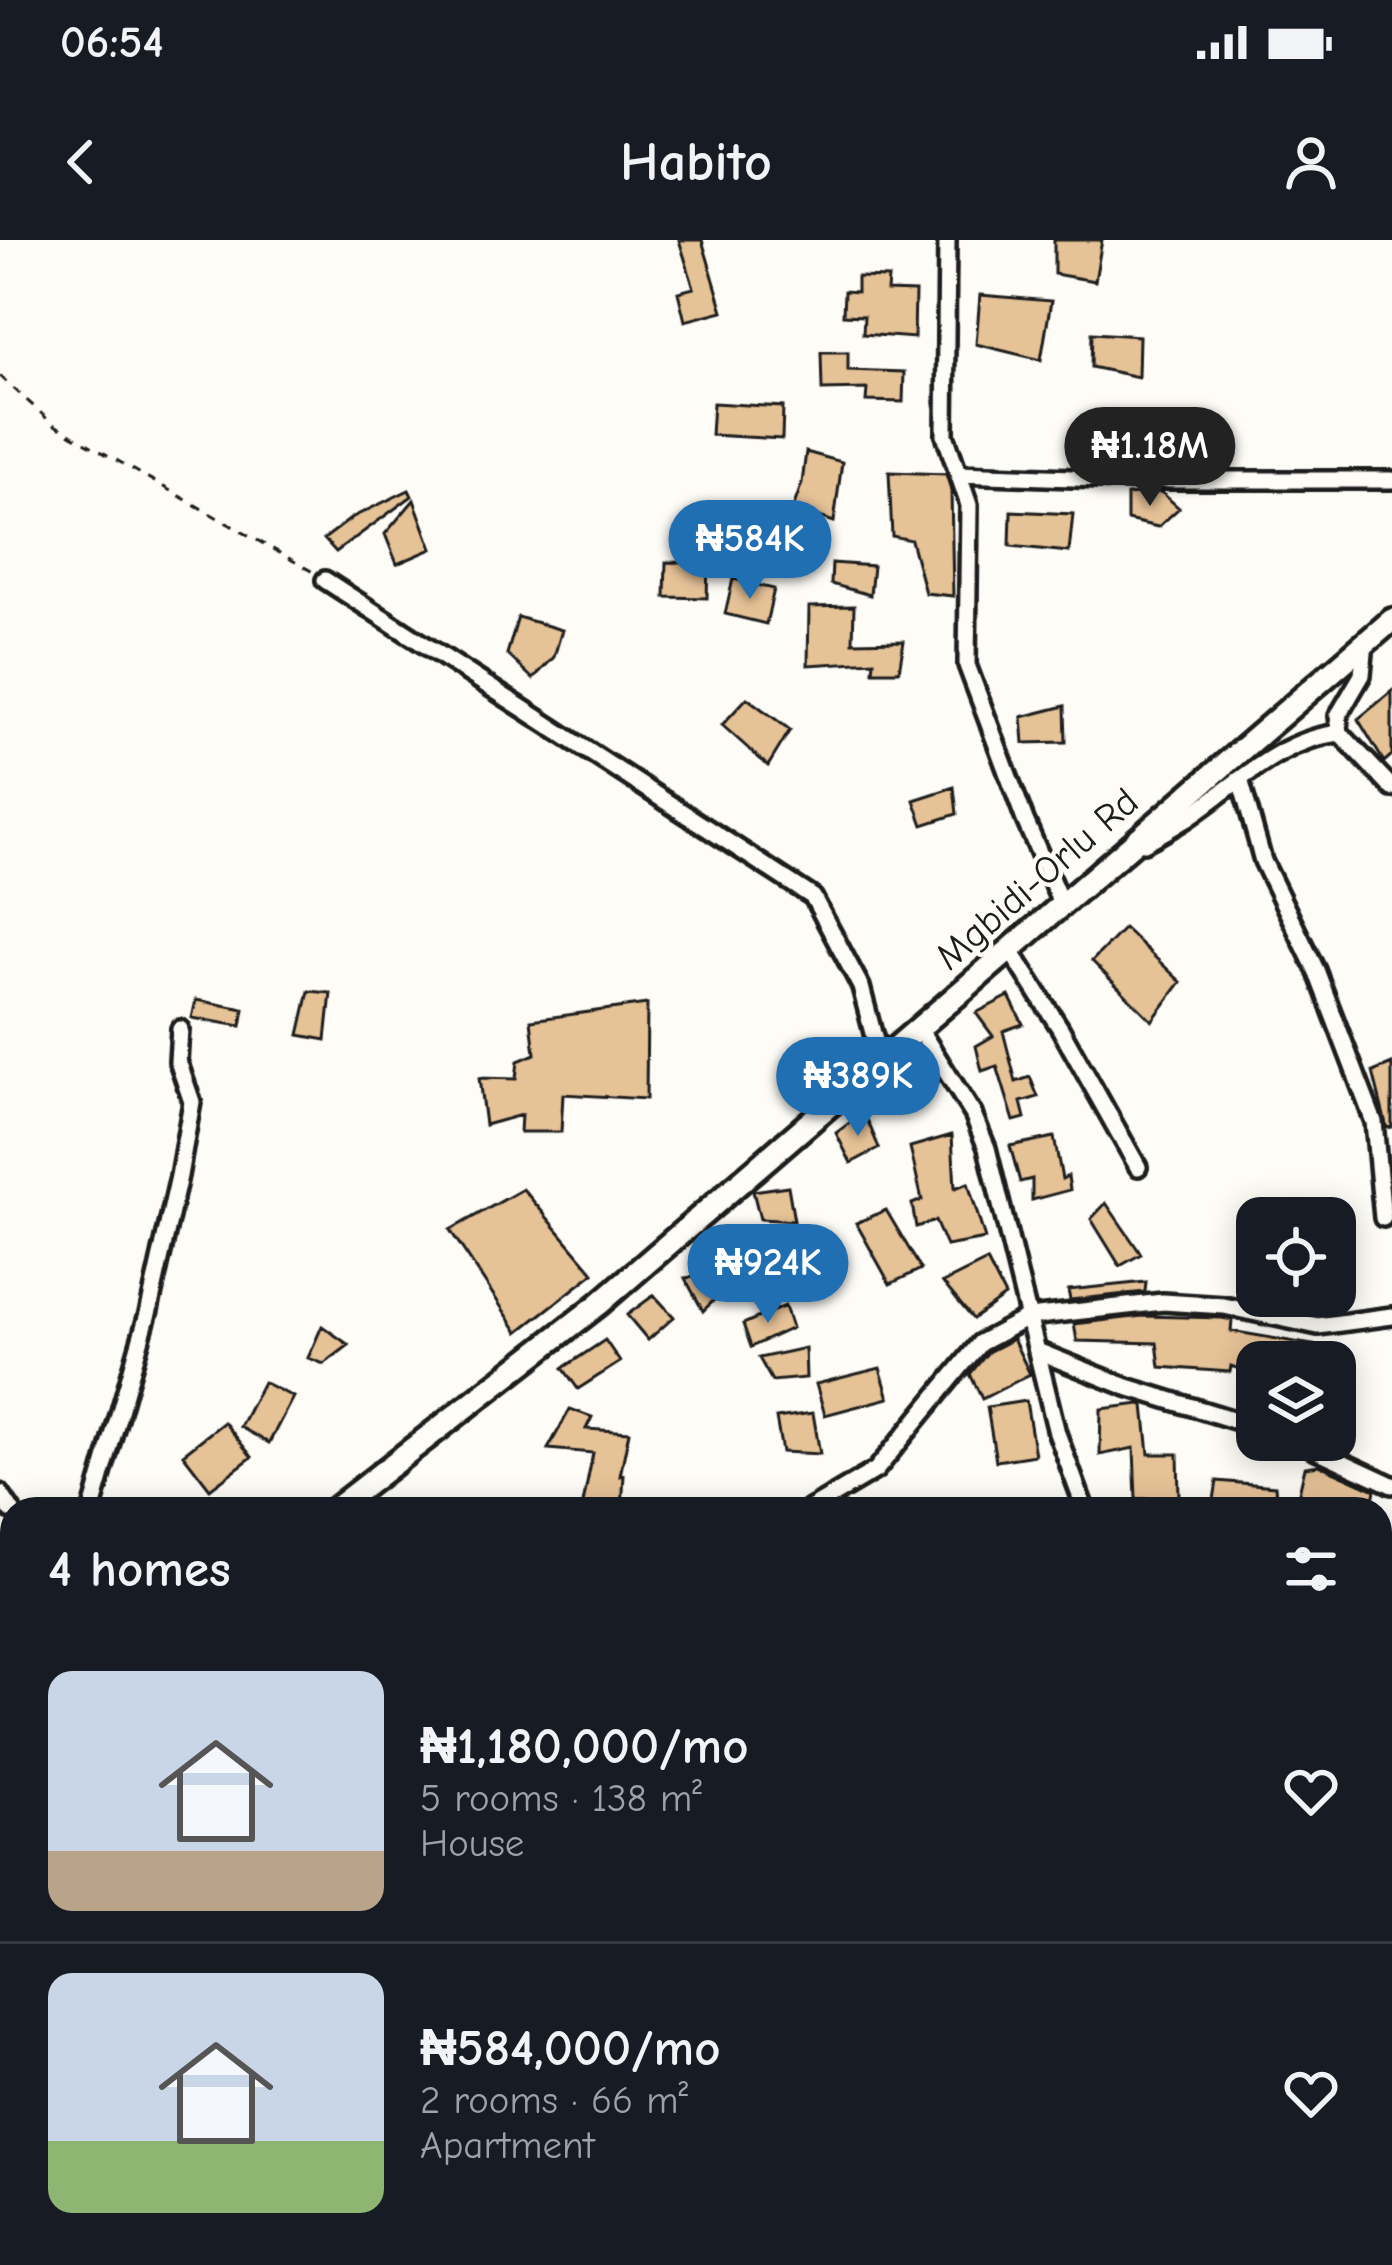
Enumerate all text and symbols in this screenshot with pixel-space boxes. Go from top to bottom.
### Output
text: 06:54 [60,16,164,68]
icon: back [48,129,114,195]
icon: person [1278,129,1344,195]
text: Habito [620,131,772,194]
pin: ₦1.18M [1052,407,1248,509]
text: ₦1.18M [1091,423,1209,468]
pin: ₦584K [666,500,834,602]
text: ₦584K [695,516,805,561]
street label: Mgbidi-Orlu Rd [926,779,1148,979]
pin: ₦389K [774,1037,942,1139]
text: ₦389K [803,1053,913,1098]
map controls [1236,1197,1356,1461]
button: locate [1236,1197,1356,1317]
pin: ₦924K [684,1224,852,1326]
text: ₦924K [714,1240,822,1285]
button: layers [1236,1341,1356,1461]
icon: filters [1278,1536,1344,1602]
text: 4 homes [48,1540,231,1599]
text: ₦1,180,000/mo [420,1717,749,1776]
icon: home [144,1719,288,1863]
icon: heart [1278,1758,1344,1824]
text: 5 rooms · 138 m² [420,1776,702,1821]
text: House [420,1821,524,1866]
text: ₦584,000/mo [420,2019,721,2078]
icon: home [144,2021,288,2165]
icon: heart [1278,2060,1344,2126]
text: 2 rooms · 66 m² [420,2078,688,2123]
text: Apartment [420,2123,595,2168]

